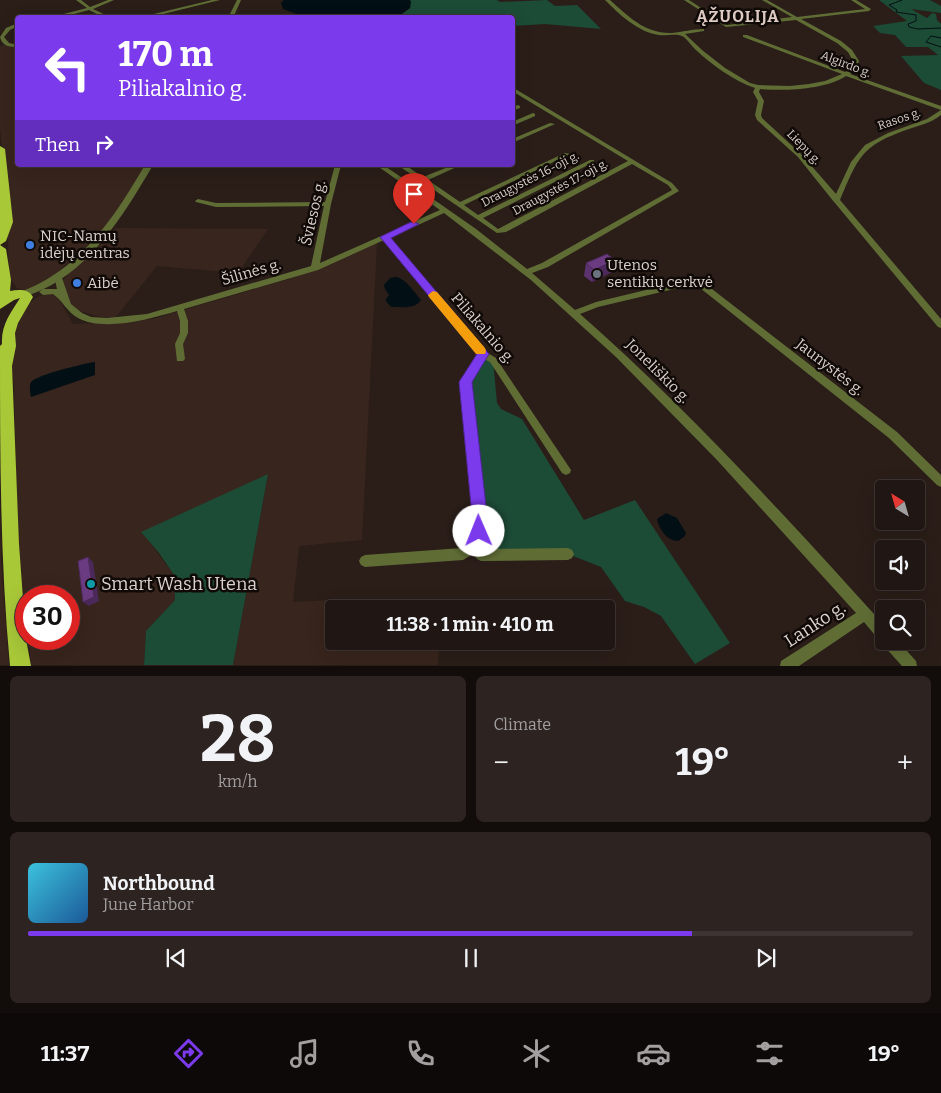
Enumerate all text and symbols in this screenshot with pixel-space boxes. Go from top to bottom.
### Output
district label: ĄŽUOLIJA [696,6,780,26]
text: 170 m [118,33,213,75]
icon: left [35,35,100,100]
street label: Algirdo g. [819,48,873,80]
text: Piliakalnio g. [118,75,247,102]
street label: Rasos g. [876,105,922,133]
street label: Liepų g. [784,127,824,167]
icon: right [90,130,118,158]
text: Then [35,133,80,156]
street label: Draugystės 16-oji g. [479,148,581,210]
street label: Draugystės 17-oji g. [510,156,610,218]
pin [393,173,435,224]
street label: Šviesos g. [297,179,329,247]
icon: arrive [400,180,428,208]
place label: NIC-Namų idėjų centras [40,227,130,262]
marker: NIC-Namų idėjų centras [24,239,36,251]
street label: Šilinės g. [219,255,283,289]
place label: Utenos sentikių cerkvė [607,256,713,291]
marker: Utenos sentikių cerkvė [591,268,603,280]
place label: Aibė [87,274,119,292]
marker: Aibė [71,277,83,289]
street label: Piliakalnio g. [447,289,519,367]
street label: Jaunystės g. [792,334,868,399]
street label: Joneliškio g. [622,335,694,407]
north arrow [875,480,925,530]
map controls [875,480,925,650]
position arrow [452,504,504,556]
button: sound [875,540,925,590]
place label: Smart Wash Utena [101,573,257,595]
marker: Smart Wash Utena [85,578,97,590]
speed limit sign: 30 [15,585,80,650]
street label: Lanko g. [780,596,850,652]
button: search [875,600,925,650]
text: 11:38 · 1 min · 410 m [386,613,554,636]
text: 28 [200,700,276,778]
text: Climate [494,715,551,734]
text: 19° [675,739,731,785]
text: − [494,746,509,779]
text: + [897,746,913,779]
text: km/h [218,772,258,791]
text: Northbound [103,872,215,895]
text: June Harbor [103,895,194,914]
icon: previous [162,944,190,972]
icon: pause [457,944,485,972]
icon: next [752,944,780,972]
icon: directions [171,1036,206,1071]
icon: music [287,1036,322,1071]
icon: phone [403,1036,438,1071]
icon: climate [519,1036,554,1071]
icon: car [636,1036,671,1071]
icon: filters [752,1036,787,1071]
text: 11:37 [41,1040,89,1067]
text: 19° [868,1040,900,1067]

